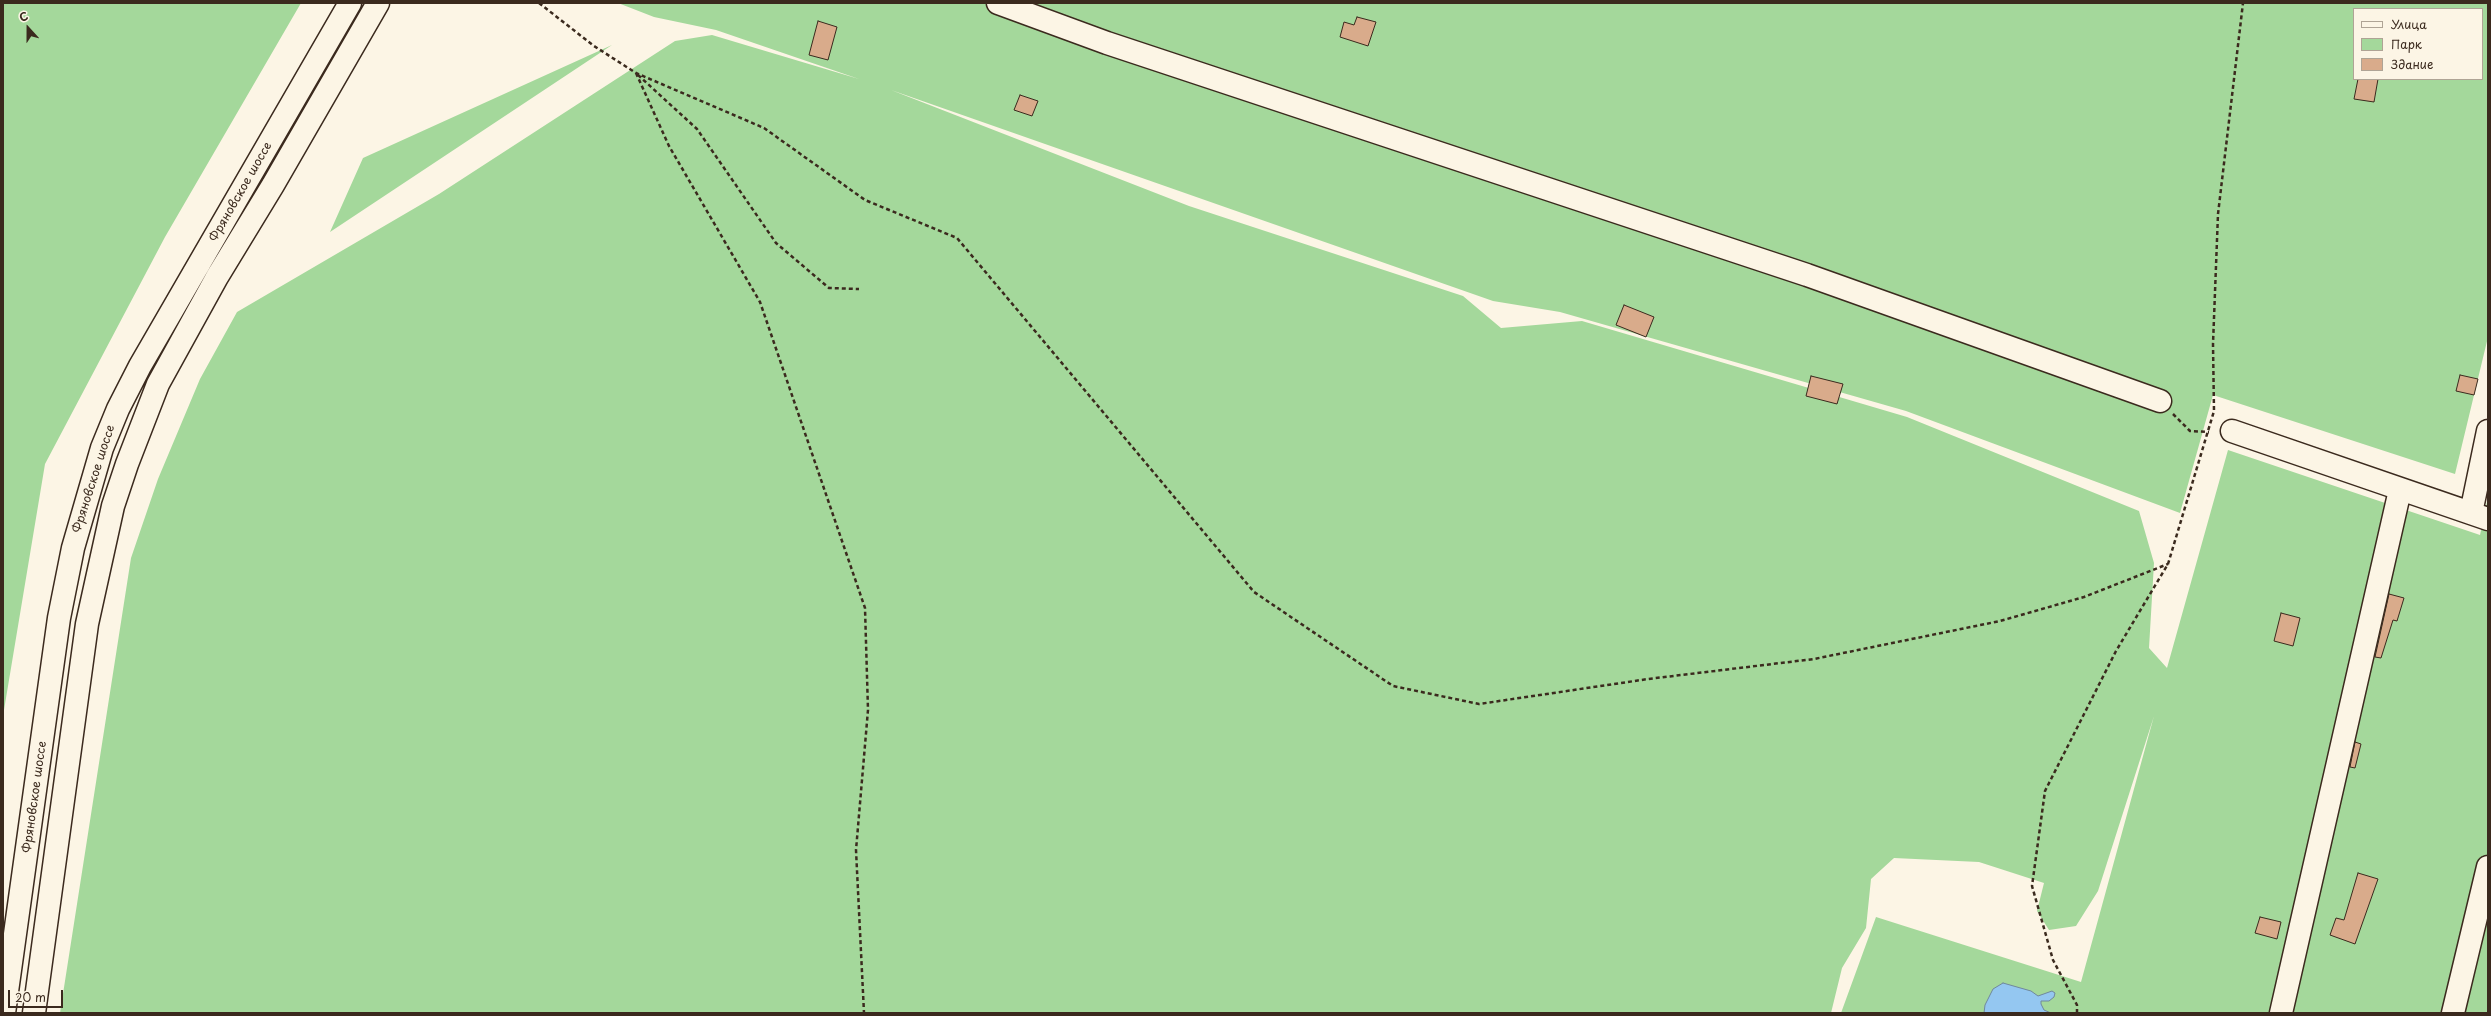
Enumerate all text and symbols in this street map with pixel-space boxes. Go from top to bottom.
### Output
text: С [17,7,30,26]
north arrow [8,8,48,48]
legend [2353,8,2483,80]
text: Улица [2391,15,2427,33]
text: Парк [2391,35,2422,53]
text: Здание [2391,55,2433,73]
street label: Фряновское шоссе [207,140,275,244]
street label: Фряновское шоссе [70,423,118,535]
street label: Фряновское шоссе [20,740,50,854]
scale bar [10,982,65,1008]
text: 20 m [15,988,46,1006]

